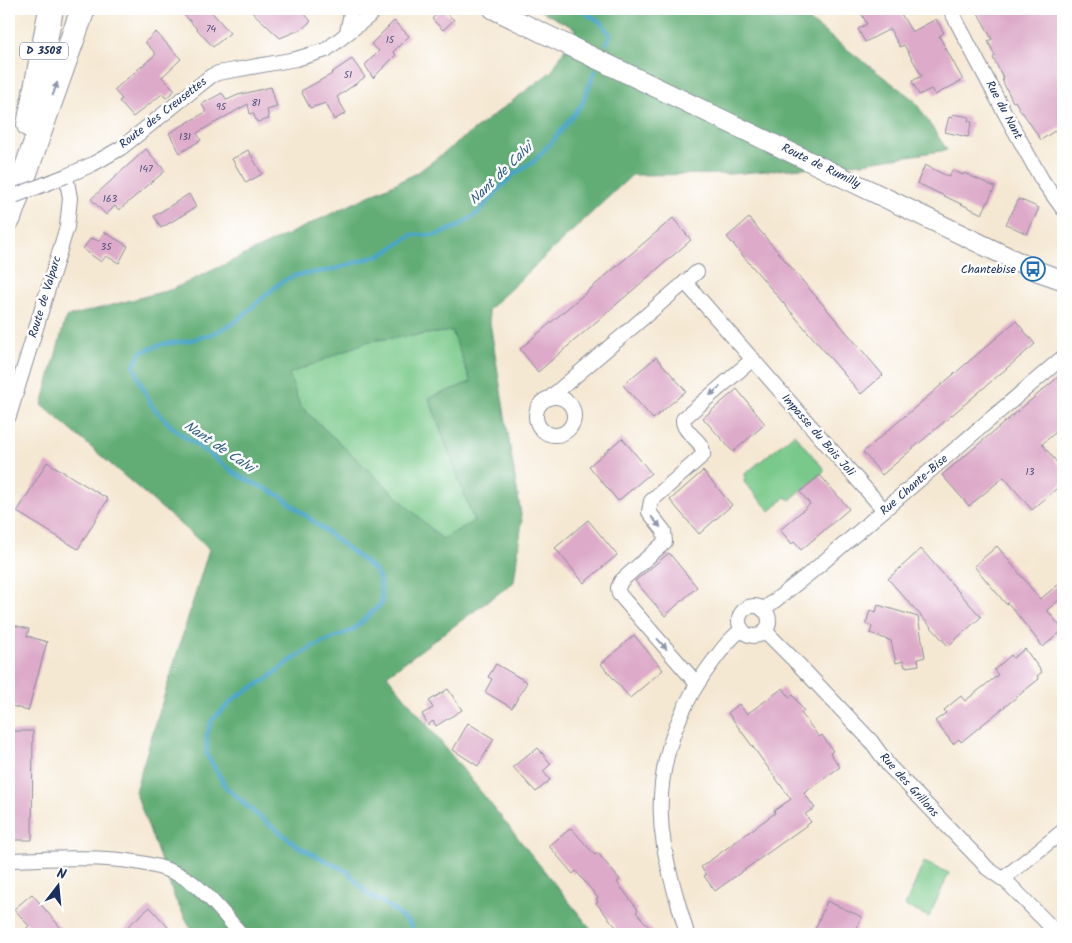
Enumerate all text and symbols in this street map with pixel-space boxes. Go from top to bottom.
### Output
house number: 74 [206,21,217,37]
house number: 15 [386,32,395,48]
road number: D 3508 [20,42,68,59]
house number: 51 [344,67,352,83]
street label: Route des Creusettes [115,73,211,153]
street label: Rue du Nant [981,77,1028,143]
one-way arrow [52,82,59,97]
house number: 81 [251,95,261,111]
house number: 95 [216,99,227,115]
house number: 131 [179,129,191,145]
water label: Nant de Calvi [464,136,540,210]
street label: Route de Rumilly [778,139,864,194]
house number: 147 [139,161,153,177]
house number: 163 [103,191,117,207]
house number: 35 [100,239,112,255]
street label: Route de Valparc [24,254,66,340]
bus stop icon: Chantebise [1020,256,1046,282]
place label: Chantebise [961,260,1017,279]
one-way arrow [710,385,722,397]
street label: Impasse du Bois Joli [777,389,860,481]
water label: Nant de Calvi [179,415,261,480]
street label: Rue Chante-Bise [876,449,953,520]
house number: 13 [1026,464,1035,480]
one-way arrow [650,516,661,528]
one-way arrow [657,638,668,651]
street label: Rue des Grillons [875,748,943,822]
north arrow [32,860,82,910]
text: N [54,863,69,886]

